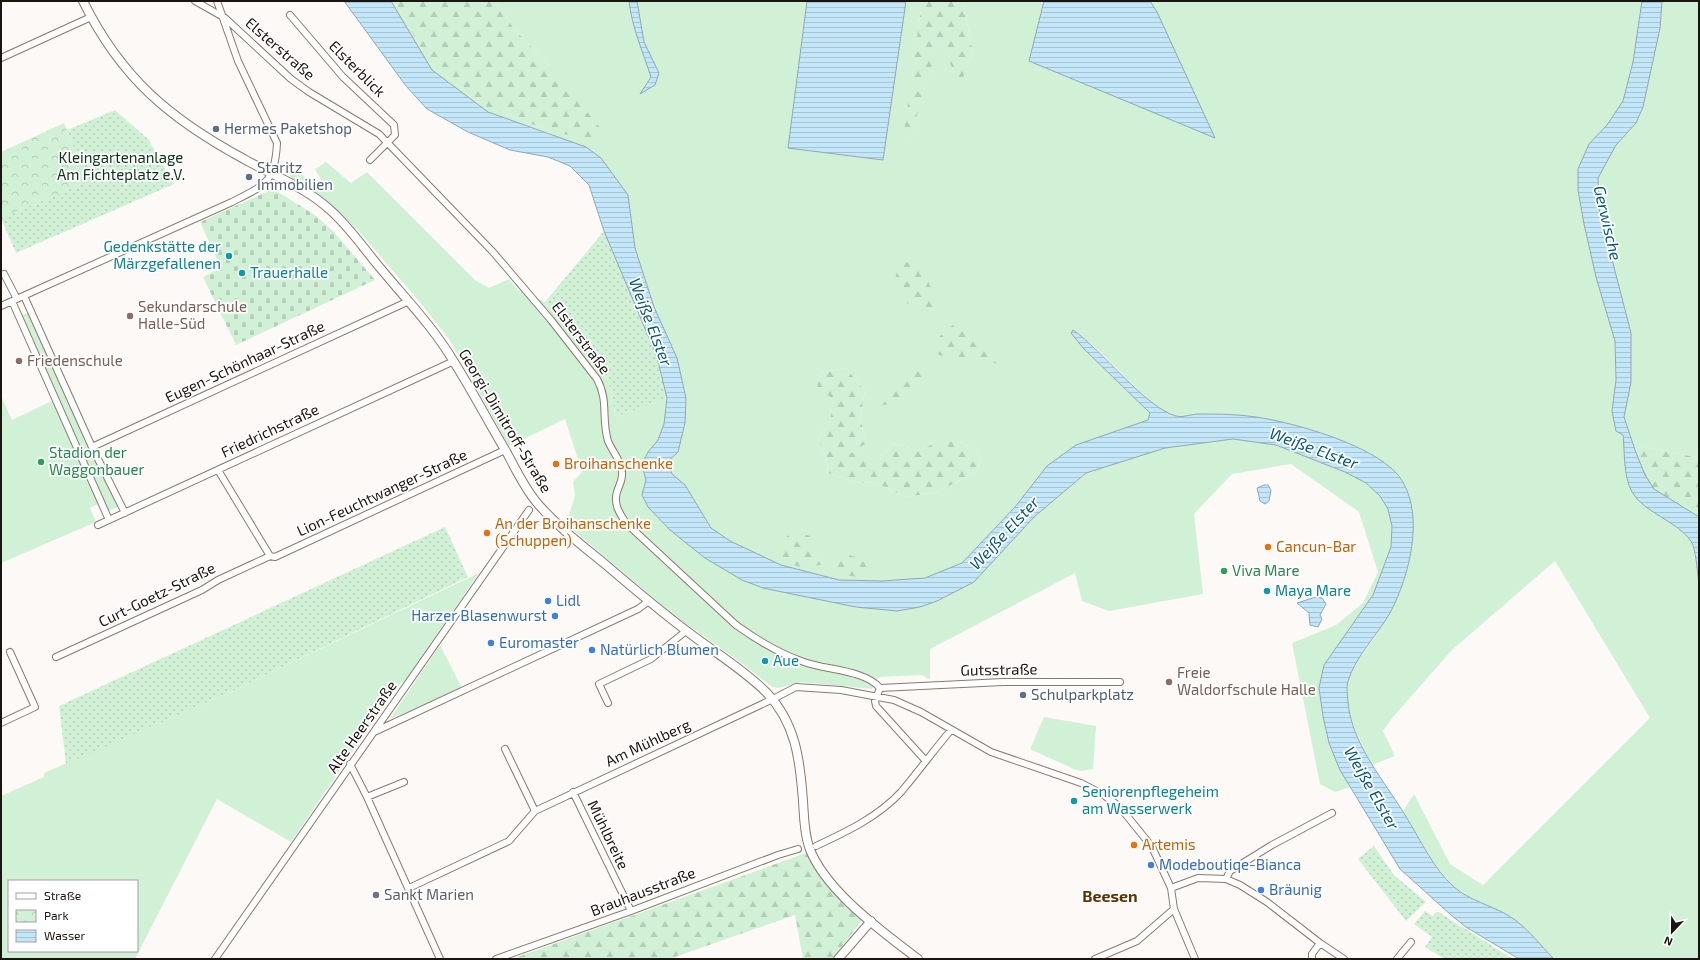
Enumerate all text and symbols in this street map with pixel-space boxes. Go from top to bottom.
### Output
street label: Elsterstraße [242,13,319,83]
street label: Elsterblick [326,36,390,100]
place label: Hermes Paketshop [224,119,352,137]
marker: Hermes Paketshop [211,124,221,134]
park label: Kleingartenanlage Am Fichteplatz e.V. [57,148,185,183]
place label: Staritz Immobilien [257,158,333,193]
marker: Staritz Immobilien [244,172,254,182]
water label: Gerwische [1591,184,1626,263]
place label: Gedenkstätte der Märzgefallenen [103,237,221,272]
marker: Gedenkstätte der Märzgefallenen [224,251,234,261]
place label: Trauerhalle [250,263,328,281]
marker: Trauerhalle [237,268,247,278]
water label: Weiße Elster [626,275,677,369]
place label: Sekundarschule Halle-Süd [138,297,247,332]
street label: Elsterstraße [549,298,615,377]
marker: Sekundarschule Halle-Süd [125,311,135,321]
street label: Eugen-Schönhaar-Straße [162,316,327,406]
street label: Georgi-Dimitroff-Straße [456,345,556,496]
place label: Friedenschule [27,351,123,369]
marker: Friedenschule [14,356,24,366]
street label: Friedrichstraße [218,400,321,461]
water label: Weiße Elster [1267,423,1362,473]
place label: Stadion der Waggonbauer [49,443,145,478]
street label: Lion-Feuchtwanger-Straße [294,445,469,539]
place label: Broihanschenke [564,454,673,472]
marker: Stadion der Waggonbauer [36,457,46,467]
marker: Broihanschenke [551,459,561,469]
water label: Weiße Elster [965,492,1043,573]
place label: An der Broihanschenke (Schuppen) [495,514,651,549]
marker: An der Broihanschenke (Schuppen) [482,528,492,538]
place label: Cancun-Bar [1276,537,1356,555]
marker: Cancun-Bar [1263,542,1273,552]
street label: Curt-Goetz-Straße [95,558,218,630]
place label: Viva Mare [1232,561,1300,579]
marker: Viva Mare [1219,566,1229,576]
place label: Maya Mare [1275,581,1351,599]
marker: Maya Mare [1262,586,1272,596]
place label: Lidl [556,591,581,609]
marker: Lidl [543,596,553,606]
place label: Harzer Blasenwurst [411,606,547,624]
marker: Harzer Blasenwurst [550,611,560,621]
place label: Euromaster [499,633,579,651]
marker: Euromaster [486,638,496,648]
place label: Natürlich Blumen [600,640,719,658]
marker: Natürlich Blumen [587,645,597,655]
place label: Aue [773,651,799,669]
marker: Aue [760,656,770,666]
street label: Gutsstraße [960,659,1038,679]
place label: Freie Waldorfschule Halle [1177,663,1316,698]
street label: Alte Heerstraße [323,677,400,776]
marker: Freie Waldorfschule Halle [1164,677,1174,687]
place label: Schulparkplatz [1031,685,1134,703]
marker: Schulparkplatz [1018,690,1028,700]
street label: Am Mühlberg [602,714,693,770]
water label: Weiße Elster [1341,743,1404,833]
place label: Seniorenpflegeheim am Wasserwerk [1082,782,1219,817]
marker: Seniorenpflegeheim am Wasserwerk [1069,796,1079,806]
street label: Mühlbreite [584,797,633,872]
place label: Artemis [1142,835,1196,853]
marker: Artemis [1129,840,1139,850]
place label: Modeboutiqe-Bianca [1159,855,1301,873]
marker: Modeboutiqe-Bianca [1146,860,1156,870]
street label: Brauhausstraße [588,863,698,919]
legend [8,880,138,952]
place label: Bräunig [1269,880,1323,898]
place label: Sankt Marien [384,885,474,903]
marker: Bräunig [1256,885,1266,895]
district label: Beesen [1082,886,1138,905]
text: Straße [44,888,81,902]
marker: Sankt Marien [371,890,381,900]
text: Park [44,908,69,922]
north arrow [1652,912,1692,952]
text: Wasser [44,928,85,942]
text: N [1662,934,1674,949]

